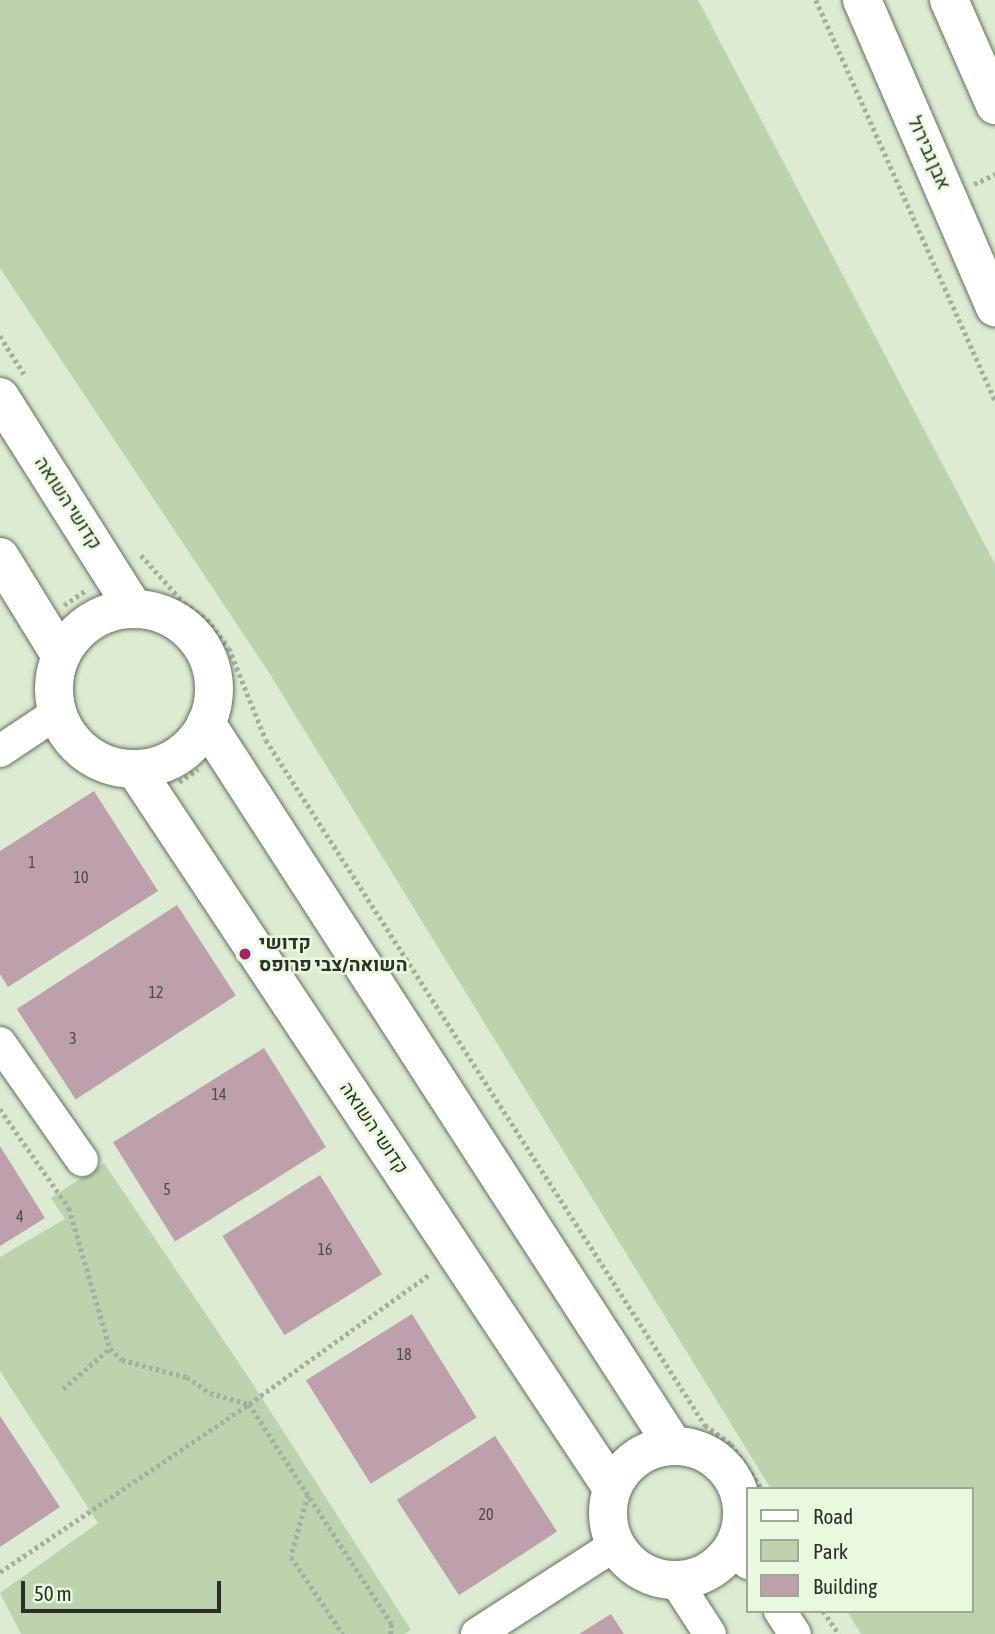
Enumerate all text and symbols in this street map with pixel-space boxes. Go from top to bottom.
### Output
street label: אבן גבירול [903,113,955,193]
street label: קדושי השואה [30,452,106,554]
house number: 1 [28,852,36,872]
house number: 10 [73,867,89,887]
place label: קדושי השואה/צבי פרופס [259,932,407,976]
marker: קדושי השואה/צבי פרופס [237,946,253,962]
house number: 12 [148,982,164,1002]
house number: 3 [69,1028,77,1048]
street label: קדושי השואה [335,1078,413,1178]
house number: 14 [211,1084,227,1104]
house number: 5 [163,1179,171,1199]
house number: 4 [16,1206,24,1226]
house number: 16 [317,1239,333,1259]
house number: 18 [396,1344,412,1364]
legend [746,1487,974,1613]
house number: 20 [478,1504,494,1524]
text: Road [813,1504,853,1528]
text: Park [813,1539,848,1563]
scale bar [24,1568,224,1612]
text: Building [813,1574,877,1598]
text: 50 m [34,1581,72,1605]

